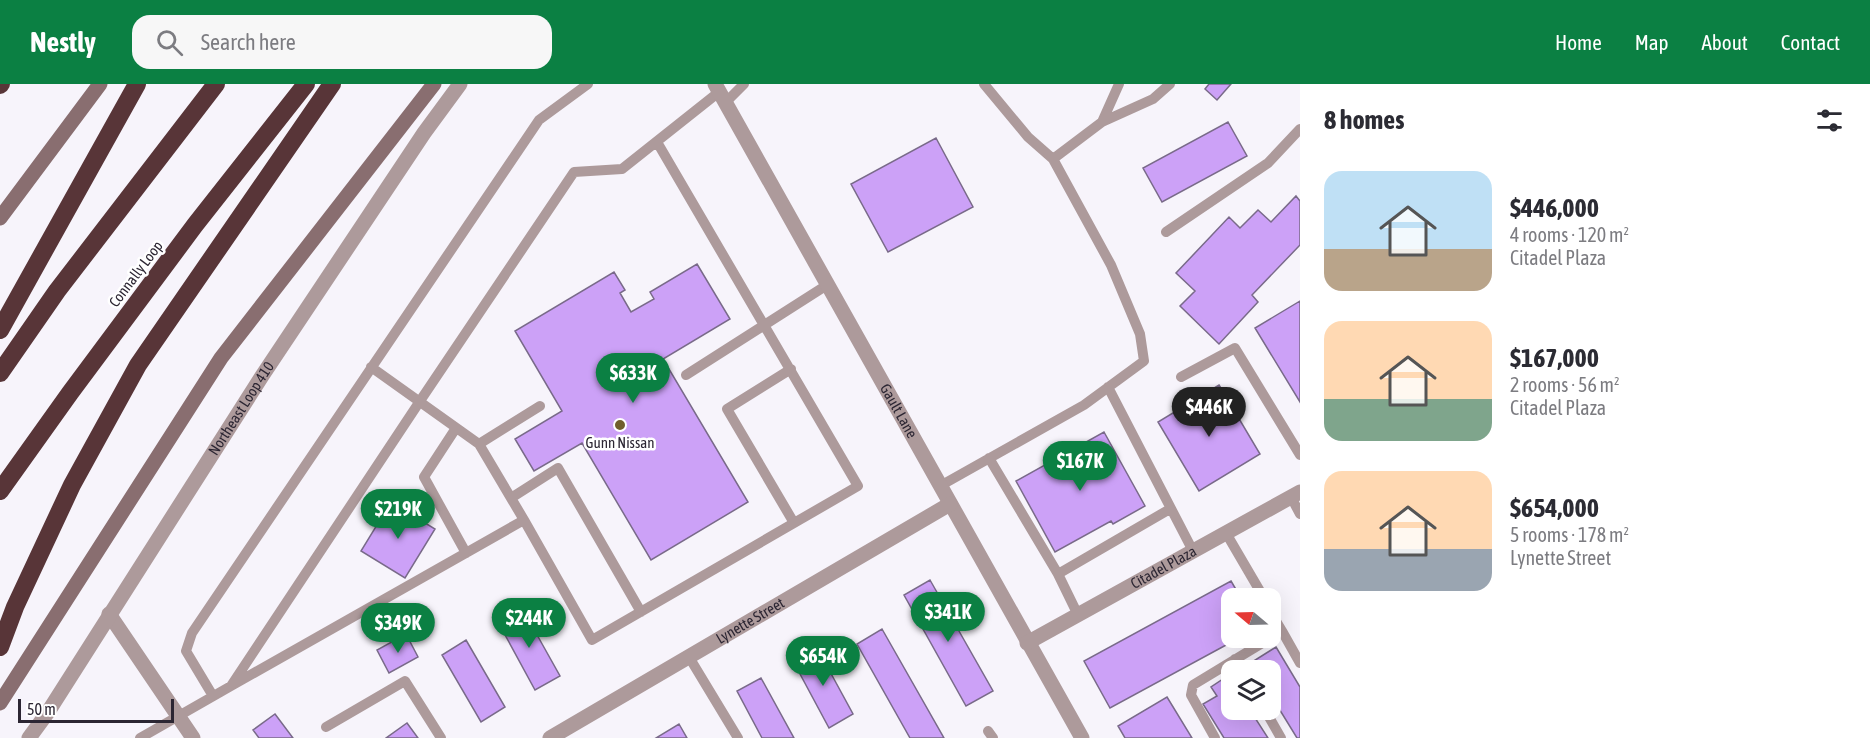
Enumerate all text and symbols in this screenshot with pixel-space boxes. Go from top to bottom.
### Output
search box [132,15,552,69]
text: Nestly [30,26,96,58]
icon: search [153,26,186,59]
text: Search here [201,29,296,55]
text: Home [1555,30,1602,54]
text: Map [1635,30,1669,54]
text: About [1702,30,1748,54]
text: Contact [1781,30,1840,54]
icon: filters [1813,104,1846,137]
text: 8 homes [1324,105,1404,135]
text: $446,000 [1510,193,1599,223]
icon: home [1372,195,1444,267]
text: 4 rooms · 120 m² [1510,223,1629,246]
street label: Connally Loop [105,237,166,310]
text: Citadel Plaza [1510,246,1606,269]
text: $167,000 [1510,343,1599,373]
icon: home [1372,345,1444,417]
pin: $633K [591,353,675,404]
street label: Northeast Loop 410 [205,358,277,458]
text: $633K [610,361,656,384]
text: 2 rooms · 56 m² [1510,373,1620,396]
street label: Gault Lane [877,381,921,441]
pin: $446K [1167,387,1251,438]
text: $446K [1186,395,1232,418]
text: Citadel Plaza [1510,396,1606,419]
marker: Gunn Nissan [613,418,627,432]
place label: Gunn Nissan [586,434,654,451]
pin: $167K [1038,441,1122,492]
text: $167K [1057,449,1103,472]
pin: $219K [356,489,440,540]
text: $654,000 [1510,493,1599,523]
icon: home [1372,495,1444,567]
text: $219K [375,497,421,520]
text: 5 rooms · 178 m² [1510,523,1629,546]
street label: Citadel Plaza [1128,542,1199,592]
text: Lynette Street [1510,546,1611,569]
north arrow [1221,588,1281,648]
map controls [1221,588,1281,720]
pin: $341K [906,592,990,643]
street label: Lynette Street [713,594,787,647]
pin: $244K [487,598,571,649]
text: $341K [925,600,971,623]
pin: $349K [356,603,440,654]
text: $244K [506,606,552,629]
text: $349K [375,611,421,634]
pin: $654K [781,636,865,687]
text: $654K [800,644,846,667]
button: layers [1221,660,1281,720]
scale bar [18,696,174,724]
text: 50 m [27,700,56,718]

